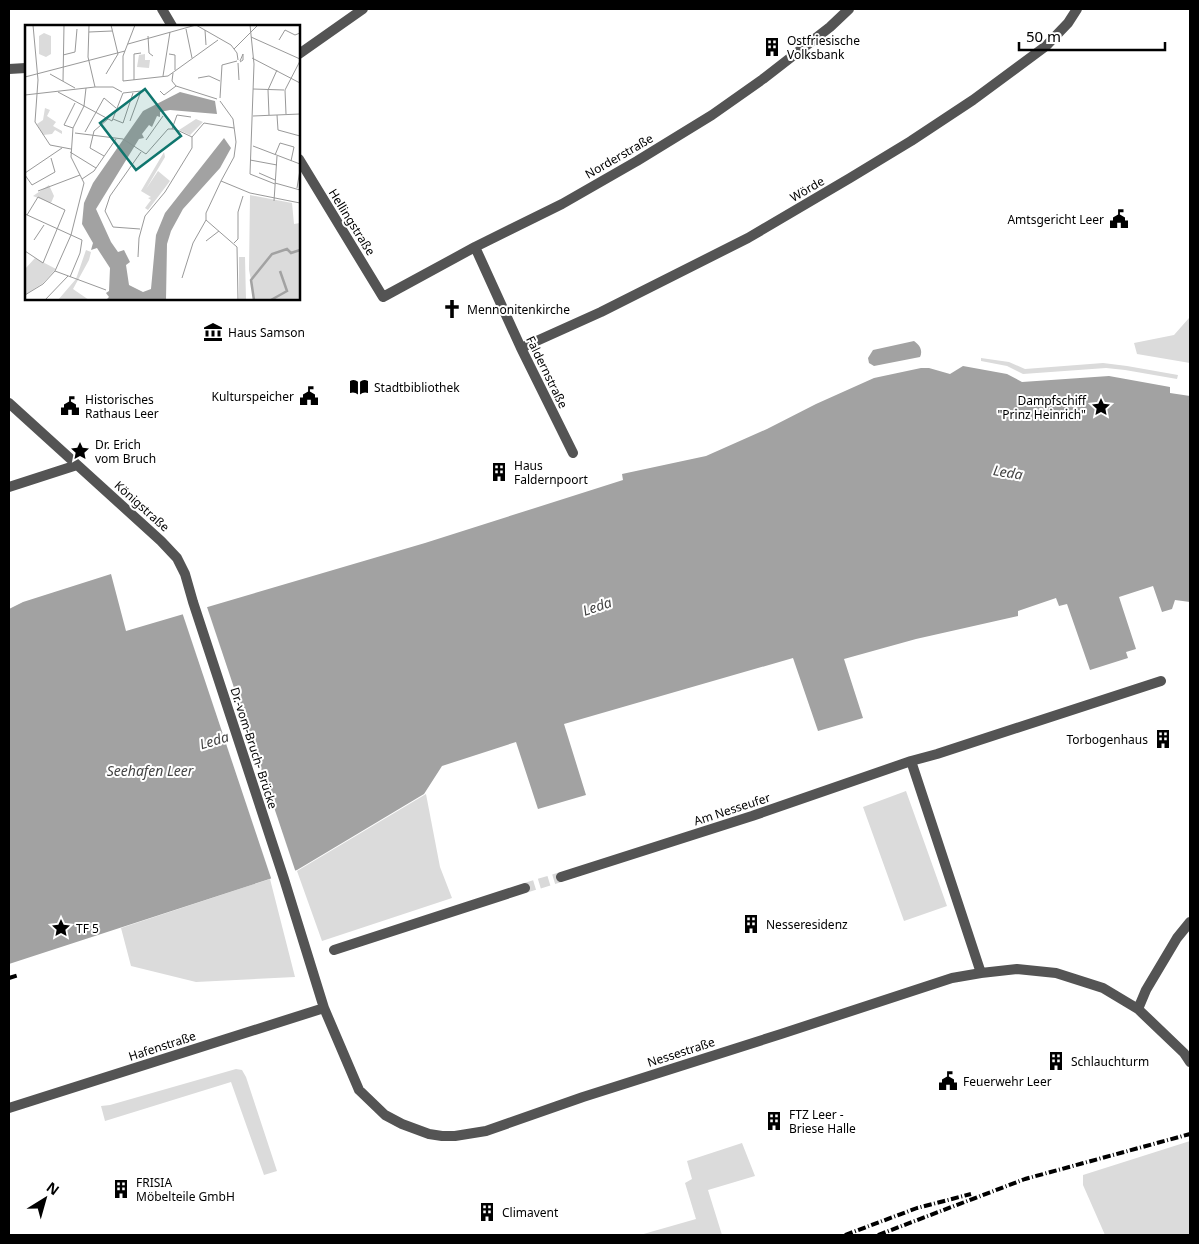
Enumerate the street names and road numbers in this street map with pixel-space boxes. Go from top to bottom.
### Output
street label: Norderstraße [582,130,656,182]
street label: Wörde [787,172,827,206]
street label: Hellingstraße [325,185,379,259]
street label: Faldernstraße [522,333,572,411]
street label: Königstraße [111,477,173,535]
street label: Dr.-vom-Bruch- Brücke [226,685,282,811]
street label: Am Nesseufer [692,789,772,829]
street label: Hafenstraße [126,1027,198,1065]
street label: Nessestraße [645,1033,717,1071]

